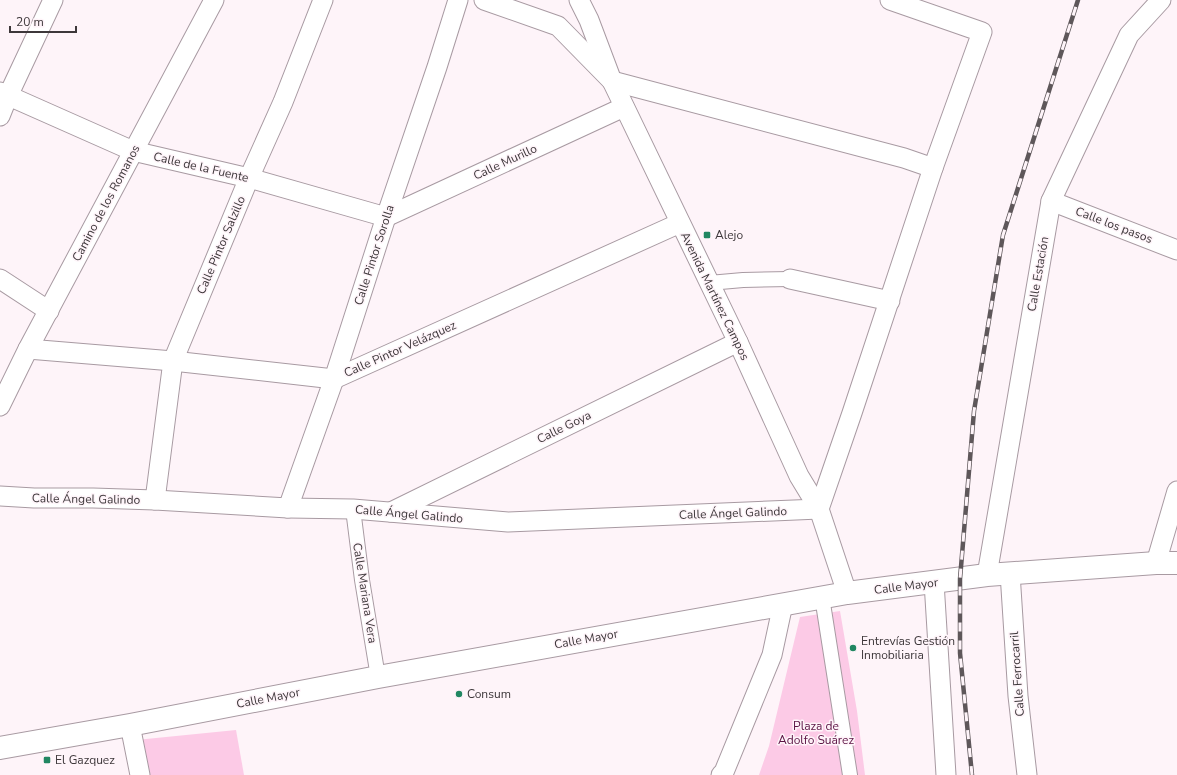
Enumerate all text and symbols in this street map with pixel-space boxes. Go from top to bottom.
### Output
scale bar [10,8,76,34]
text: 20 m [16,14,44,30]
street label: Calle Murillo [471,140,540,184]
street label: Camino de los Romanos [68,142,144,264]
street label: Calle de la Fuente [152,148,250,186]
street label: Calle Pintor Salzillo [193,193,249,297]
street label: Calle Pintor Sorolla [350,203,398,307]
street label: Calle los pasos [1073,203,1155,247]
place label: Alejo [715,227,743,243]
street label: Avenida Martínez Campos [677,229,753,363]
marker: Alejo [702,230,712,240]
street label: Calle Estación [1024,235,1052,313]
street label: Calle Pintor Velázquez [341,317,459,381]
street label: Calle Goya [534,407,594,447]
street label: Calle Ángel Galindo [32,490,141,508]
street label: Calle Ángel Galindo [354,501,464,527]
street label: Calle Ángel Galindo [679,503,788,523]
street label: Calle Mariana Vera [349,542,381,644]
street label: Calle Mayor [873,574,940,598]
street label: Calle Mayor [553,625,620,652]
street label: Calle Ferrocarril [1006,630,1028,717]
place label: Entrevías Gestión Inmobiliaria [861,633,955,663]
marker: Entrevías Gestión Inmobiliaria [848,643,858,653]
street label: Calle Mayor [235,684,302,712]
place label: Consum [467,686,511,702]
marker: Consum [454,689,464,699]
park label: Plaza de Adolfo Suárez [778,718,854,748]
place label: El Gazquez [55,752,115,768]
marker: El Gazquez [42,755,52,765]

